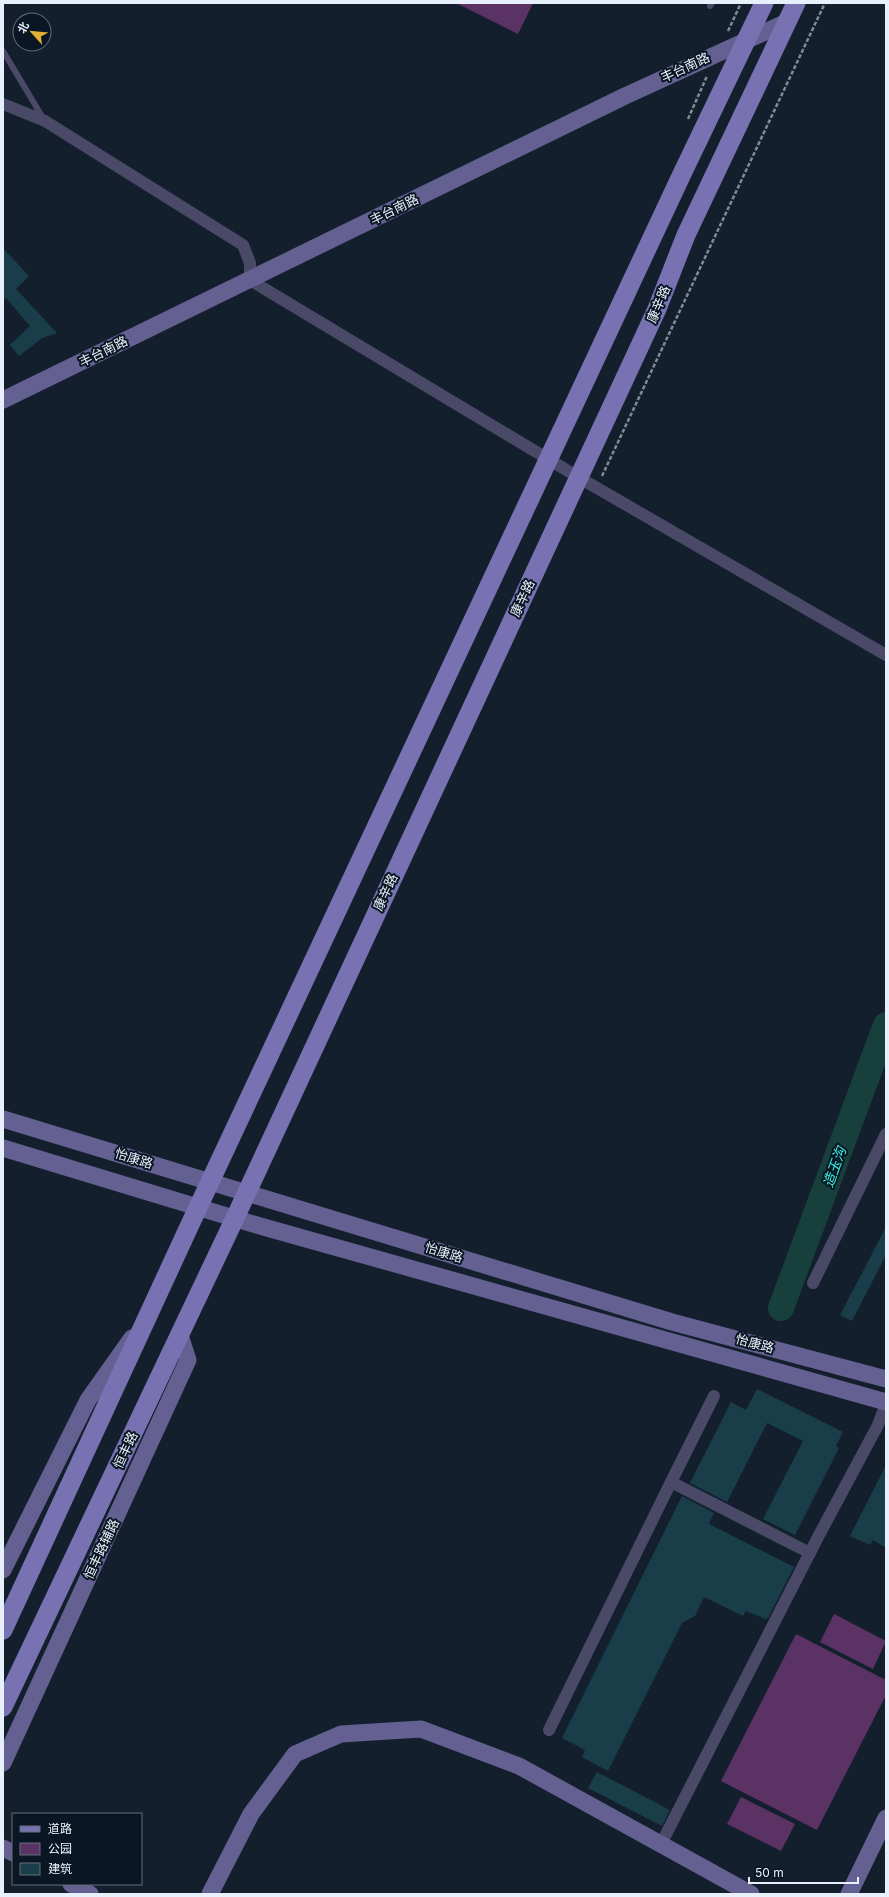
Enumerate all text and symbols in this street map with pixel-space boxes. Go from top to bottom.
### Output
north arrow [12,12,52,52]
text: 北 [14,19,32,36]
street label: 丰台南路 [658,49,712,85]
street label: 丰台南路 [367,190,421,228]
street label: 康辛路 [643,283,673,325]
street label: 丰台南路 [76,332,130,370]
street label: 康辛路 [507,577,537,619]
street label: 康辛路 [370,871,400,913]
water label: 造玉沟 [819,1142,850,1190]
street label: 怡康路 [113,1145,155,1171]
street label: 怡康路 [423,1239,465,1265]
street label: 怡康路 [734,1330,776,1356]
street label: 恒丰路 [110,1429,140,1471]
street label: 恒丰路辅路 [80,1516,122,1582]
legend [12,1813,142,1885]
text: 道路 [48,1821,72,1836]
text: 公园 [48,1841,72,1856]
scale bar [749,1859,858,1885]
text: 建筑 [48,1861,72,1876]
text: 50 m [755,1865,784,1880]

